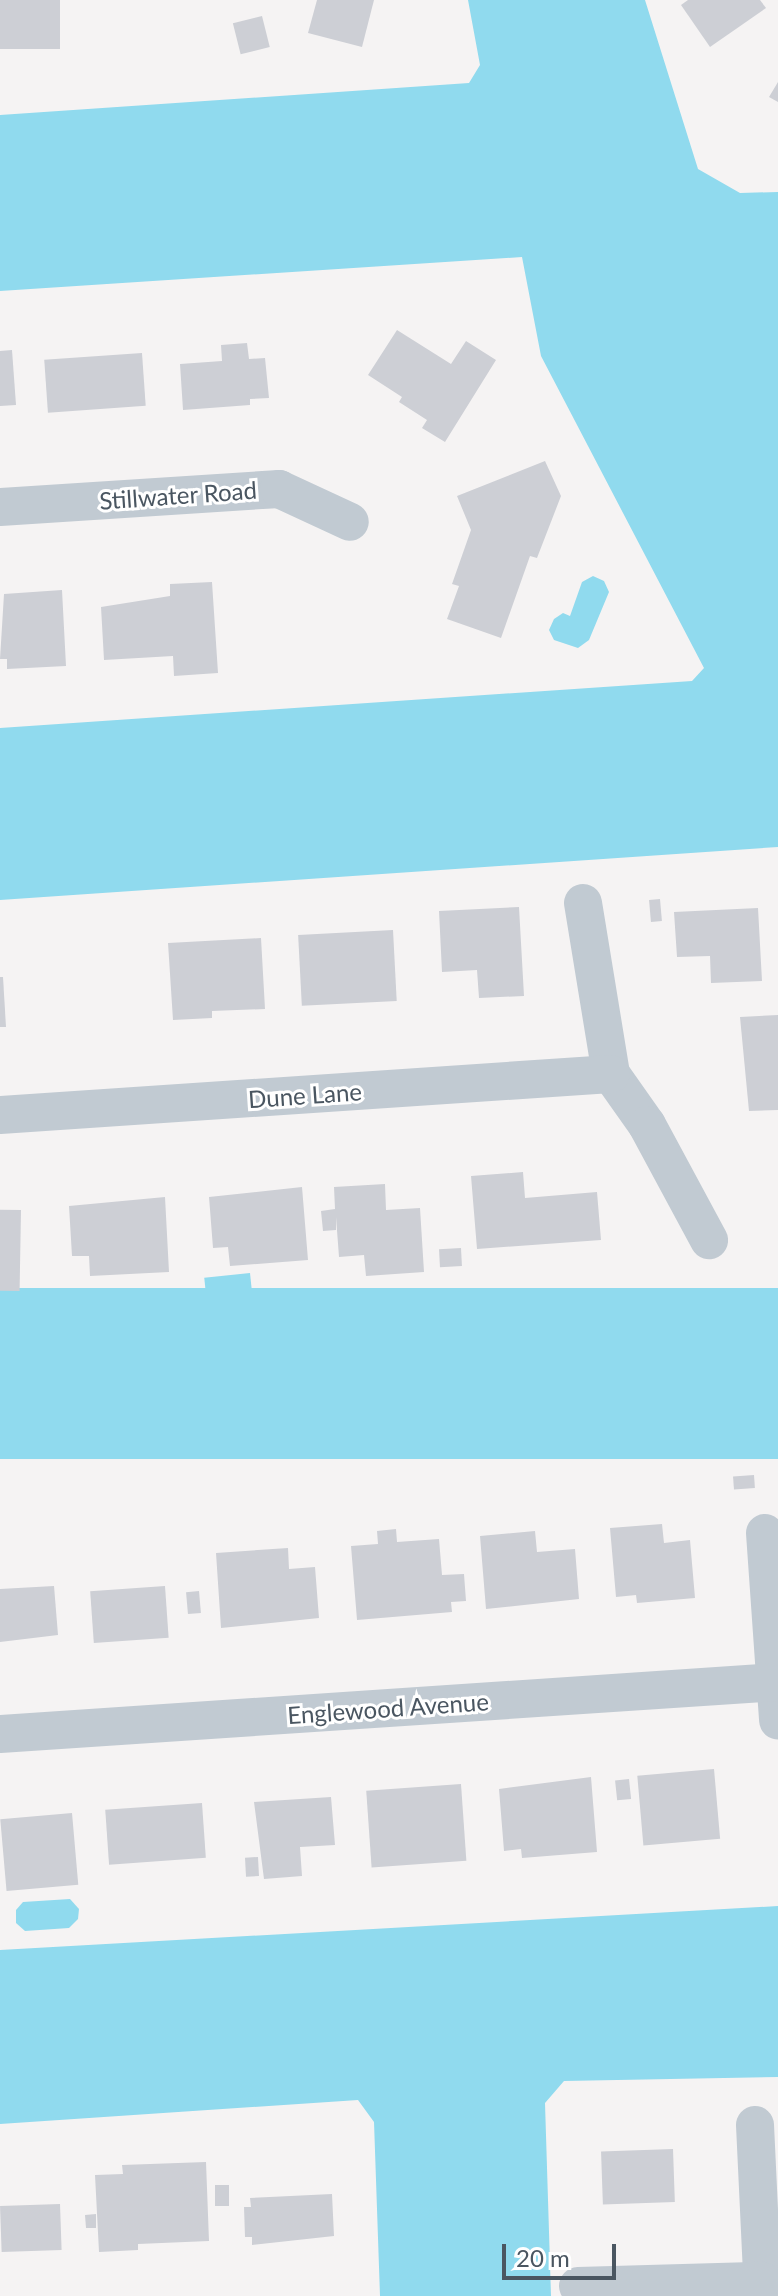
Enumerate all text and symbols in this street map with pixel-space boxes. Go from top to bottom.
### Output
street label: Stillwater Road [98,475,258,515]
street label: Dune Lane [247,1077,363,1113]
street label: Englewood Avenue [286,1687,490,1729]
scale bar [506,2228,620,2278]
text: 20 m [516,2243,570,2272]

